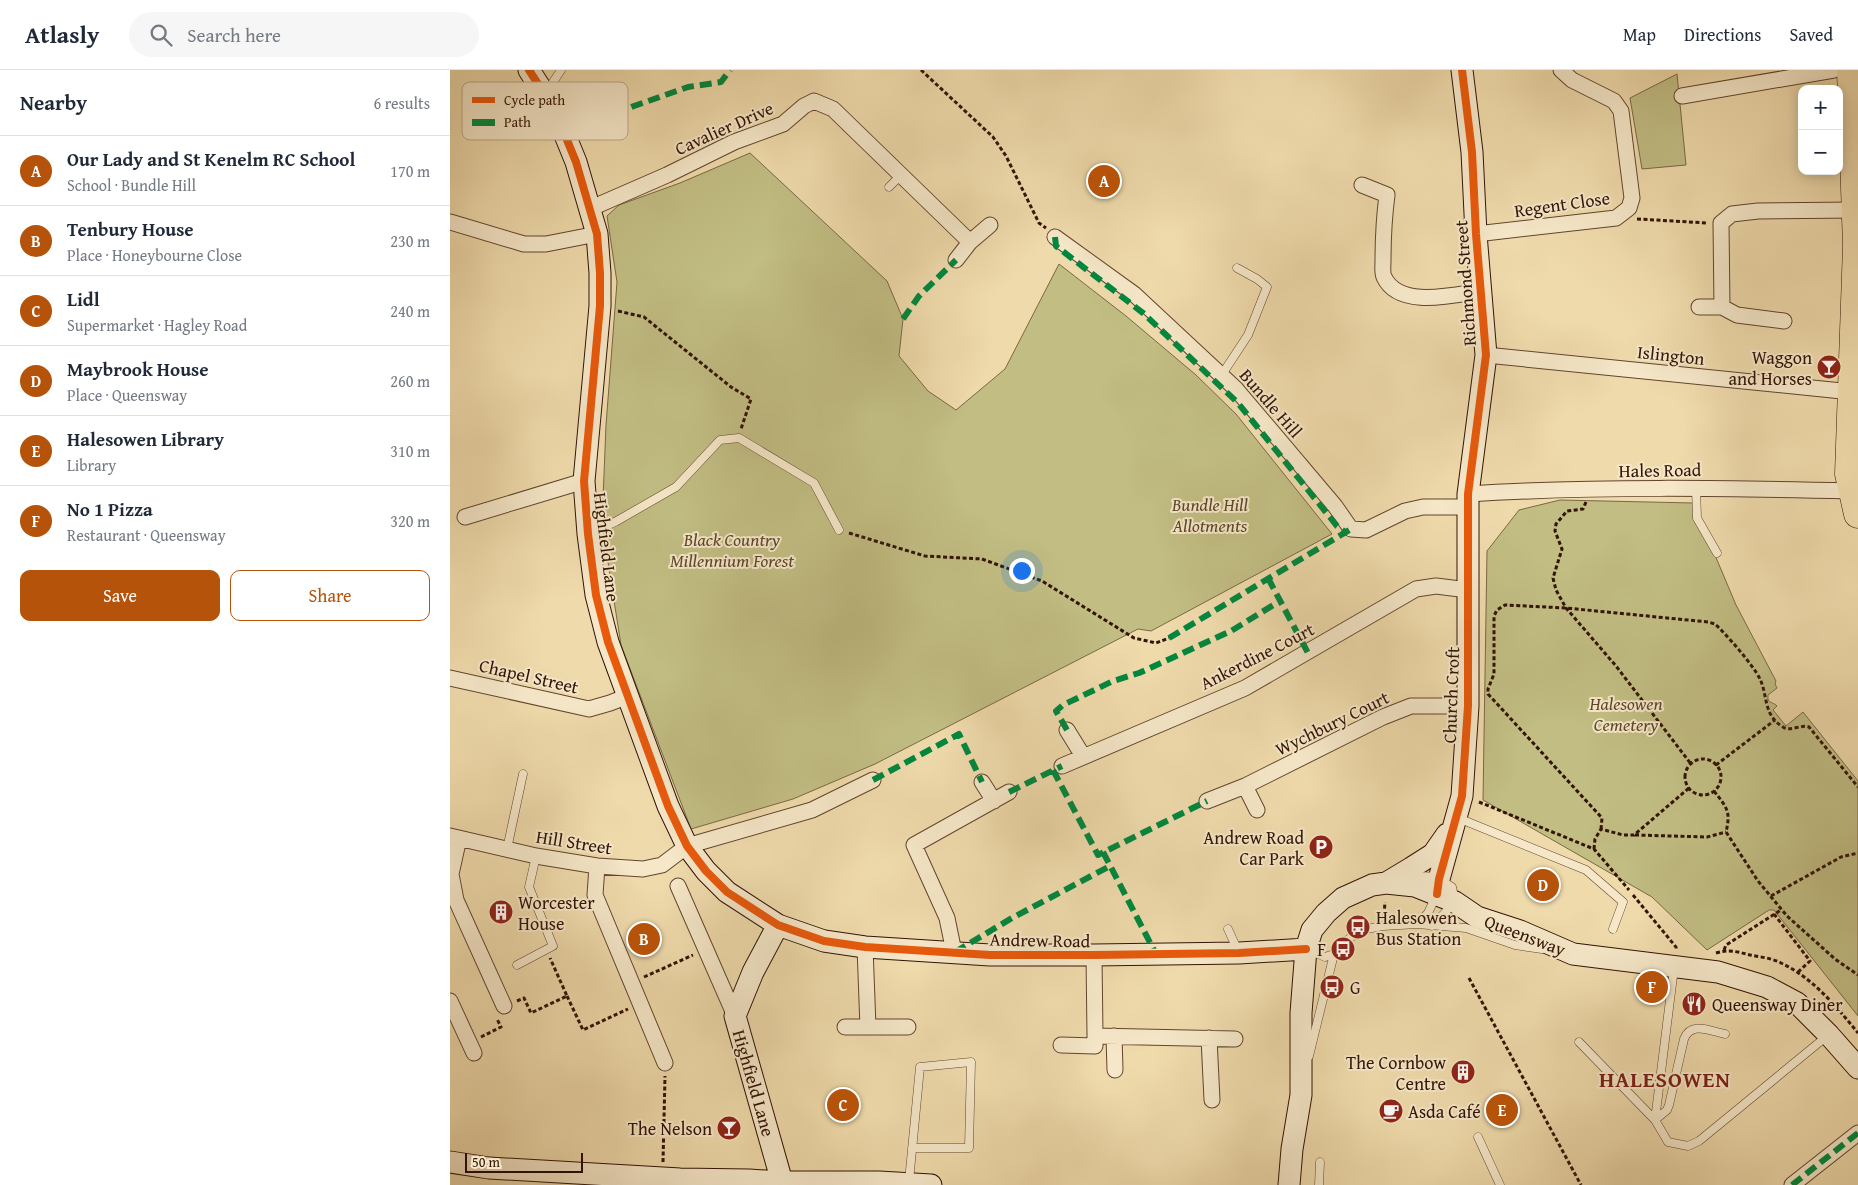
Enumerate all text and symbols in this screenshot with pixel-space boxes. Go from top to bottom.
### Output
search box [129,12,479,57]
text: Atlasly [25,17,99,52]
icon: search [147,21,175,49]
text: Search here [187,21,281,49]
text: Map [1623,21,1656,48]
text: Directions [1684,21,1761,48]
text: Saved [1789,21,1833,48]
legend [462,82,628,140]
map controls [1798,85,1843,175]
button: + [1798,85,1843,130]
text: Nearby [20,87,87,118]
text: Cycle path [504,90,565,110]
text: 6 results [373,91,430,115]
street label: Cavalier Drive [670,94,778,162]
text: Path [504,112,531,132]
button: − [1798,130,1843,175]
text: Our Lady and St Kenelm RC School [67,145,355,173]
text: A [31,159,41,183]
text: 170 m [390,159,430,183]
pin: A [1088,162,1120,200]
text: School · Bundle Hill [67,173,196,197]
street label: Regent Close [1512,184,1612,224]
text: Tenbury House [67,215,194,243]
street label: Richmond Street [1447,218,1483,347]
text: B [31,229,41,253]
text: 230 m [390,229,430,253]
text: Place · Honeybourne Close [67,243,242,267]
text: Lidl [67,285,100,313]
text: C [31,299,41,323]
text: 240 m [390,299,430,323]
text: Supermarket · Hagley Road [67,313,247,337]
street label: Islington [1636,338,1706,372]
place label: Waggon and Horses [1729,344,1812,392]
bar icon: Waggon and Horses [1816,354,1842,380]
text: Maybrook House [67,355,209,383]
street label: Bundle Hill [1233,362,1309,444]
text: D [31,369,41,393]
text: 260 m [390,369,430,393]
text: Place · Queensway [67,383,187,407]
text: Halesowen Library [67,425,224,453]
text: E [32,439,40,463]
text: 310 m [390,439,430,463]
text: Library [67,453,116,477]
street label: Hales Road [1618,456,1702,484]
street label: Highfield Lane [587,491,627,603]
park label: Bundle Hill Allotments [1171,491,1249,539]
text: No 1 Pizza [67,495,153,523]
text: F [32,509,40,533]
text: 320 m [390,509,430,533]
text: Restaurant · Queensway [67,523,226,547]
park label: Black Country Millennium Forest [670,526,794,574]
your location [1009,558,1035,584]
button: Save [20,570,220,621]
button: Share [230,570,430,621]
street label: Ankerdine Court [1195,615,1319,696]
street label: Church Croft [1436,646,1466,744]
street label: Chapel Street [477,651,582,701]
street label: Wychbury Court [1270,683,1394,762]
park label: Halesowen Cemetery [1589,690,1662,738]
street label: Hill Street [534,823,615,861]
place label: Andrew Road Car Park [1203,824,1305,872]
parking icon: Andrew Road Car Park [1308,834,1334,860]
pin: D [1527,866,1559,904]
place label: Worcester House [518,889,595,937]
building icon: Worcester House [488,899,514,925]
place label: Halesowen Bus Station [1376,904,1461,952]
street label: Queensway [1481,907,1569,963]
bus stop icon: Halesowen Bus Station [1345,914,1371,940]
pin: B [628,920,660,958]
street label: Andrew Road [989,926,1091,954]
place label: F [1317,936,1326,963]
bus stop icon: F [1330,936,1356,962]
pin: F [1636,968,1668,1006]
bus stop icon: G [1319,974,1345,1000]
place label: G [1350,974,1361,1001]
restaurant icon: Queensway Diner [1681,991,1707,1017]
place label: Queensway Diner [1712,991,1843,1018]
street label: Highfield Lane [726,1027,782,1139]
place label: The Cornbow Centre [1346,1049,1446,1097]
building icon: The Cornbow Centre [1450,1059,1476,1085]
district label: HALESOWEN [1599,1063,1731,1095]
pin: C [827,1086,859,1124]
pin: E [1486,1091,1518,1129]
cafe icon: Asda Café [1378,1098,1404,1124]
place label: Asda Café [1408,1098,1481,1125]
place label: The Nelson [628,1115,712,1142]
bar icon: The Nelson [716,1115,742,1141]
scale bar [465,1150,582,1173]
text: 50 m [472,1152,500,1172]

